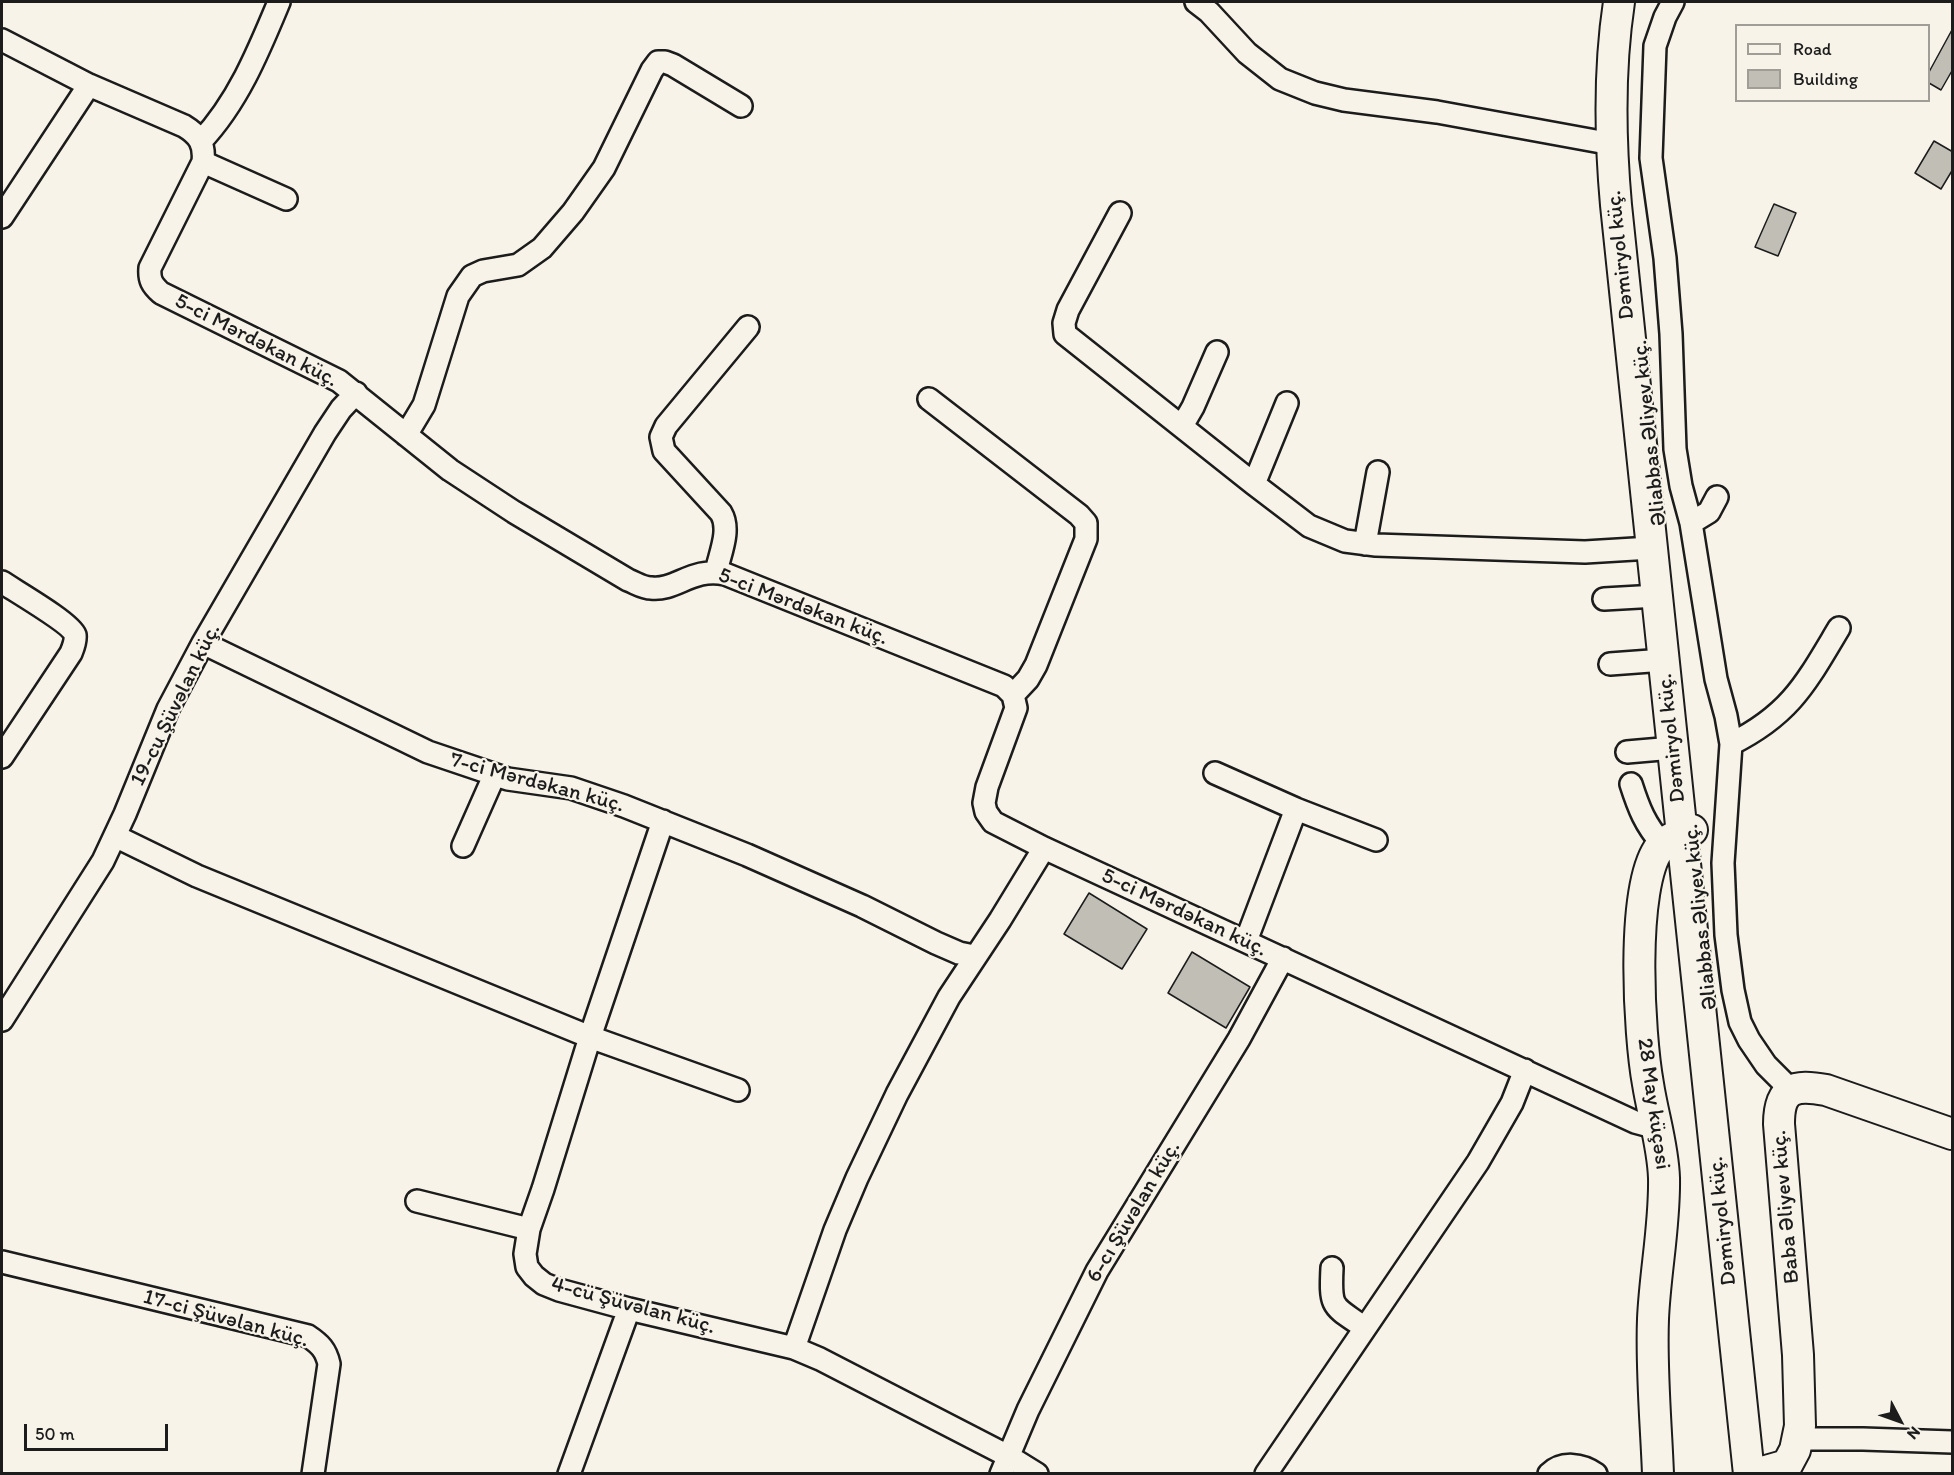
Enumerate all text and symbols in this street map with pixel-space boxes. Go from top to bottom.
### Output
legend [1735,24,1930,102]
text: Road [1793,38,1832,60]
text: Building [1793,68,1858,90]
street label: Dəmiryol küç. [1601,189,1641,321]
street label: 5-ci Mərdəkan küç. [170,288,342,394]
street label: Əliabbas Əliyev küç. [1627,338,1673,528]
street label: 5-ci Mərdəkan küç. [714,562,892,652]
street label: 19-cu Şüvəlan küç. [125,620,227,790]
street label: Dəmiryol küç. [1652,672,1692,804]
street label: 7-ci Mərdəkan küç. [447,747,627,819]
street label: Əliabbas Əliyev küç. [1678,822,1724,1012]
street label: 5-ci Mərdəkan küç. [1097,863,1271,963]
street label: 28 May küçəsi [1631,1036,1675,1172]
street label: Baba Əliyev küç. [1766,1129,1806,1285]
street label: 6-cı Şüvəlan küç. [1081,1136,1187,1288]
street label: Dəmiryol küç. [1703,1155,1743,1287]
street label: 4-cü Şüvəlan küç. [548,1271,718,1341]
street label: 17-ci Şüvəlan küç. [140,1284,312,1354]
north arrow [1870,1391,1930,1451]
scale bar [27,1412,171,1450]
text: 50 m [35,1423,75,1445]
text: N [1903,1423,1925,1443]

